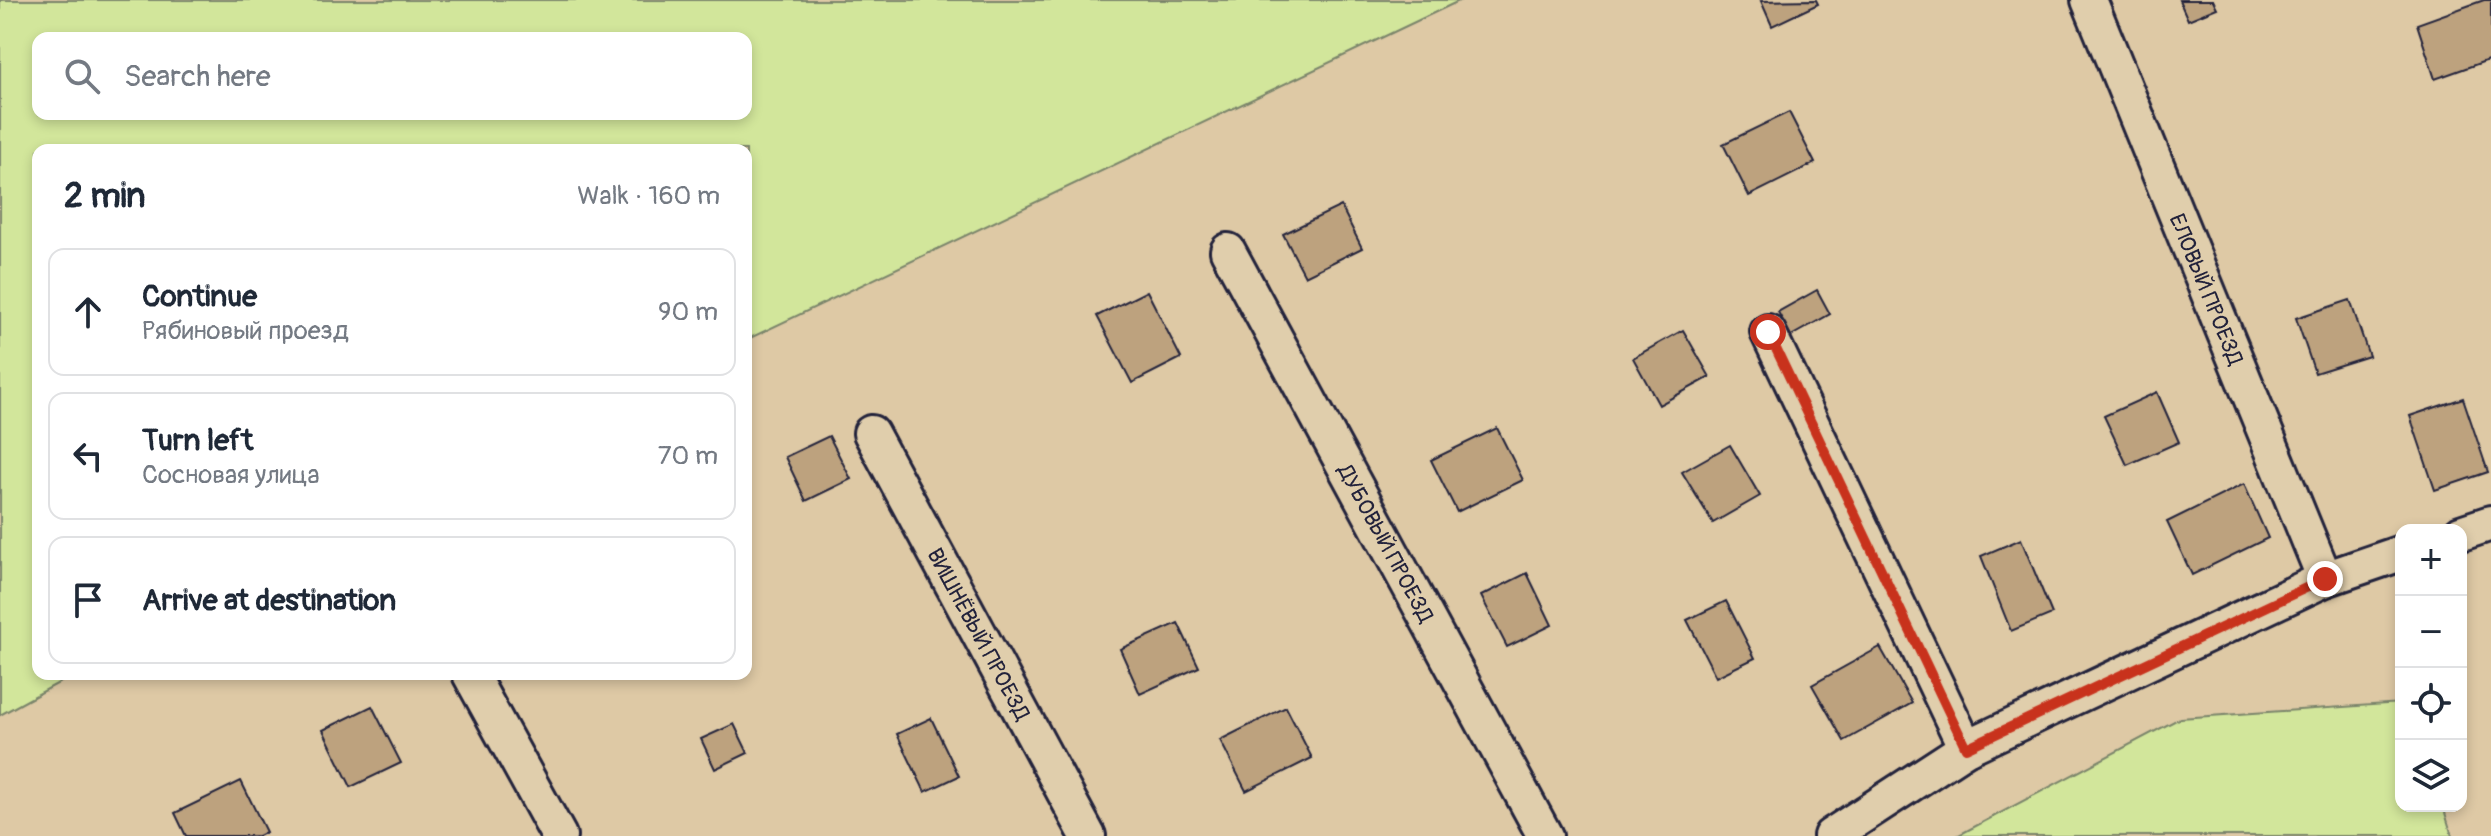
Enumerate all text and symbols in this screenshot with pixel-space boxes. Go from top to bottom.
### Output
search box [32,32,752,120]
icon: search [60,54,104,98]
text: Search here [124,58,271,95]
text: 2 min [64,175,146,218]
text: Walk · 160 m [577,180,720,212]
street label: ЕЛОВЫЙ ПРОЕЗД [2163,210,2249,370]
text: Continue [142,278,257,315]
icon: ahead [66,290,110,334]
text: 90 m [658,296,718,328]
route start [1750,314,1786,350]
text: Рябиновый проезд [142,315,349,347]
text: Turn left [142,422,253,459]
icon: left [66,434,110,478]
text: 70 m [658,440,718,472]
text: Сосновая улица [142,459,320,491]
street label: ДУБОВЫЙ ПРОЕЗД [1331,459,1440,628]
map controls [2395,524,2467,812]
button: + [2395,524,2467,596]
street label: ВИШНЁВЫЙ ПРОЕЗД [921,543,1036,726]
route end [2307,561,2343,597]
icon: arrive [66,578,110,622]
text: Arrive at destination [142,582,396,619]
button: − [2395,596,2467,668]
button: locate [2395,668,2467,740]
button: layers [2395,740,2467,812]

